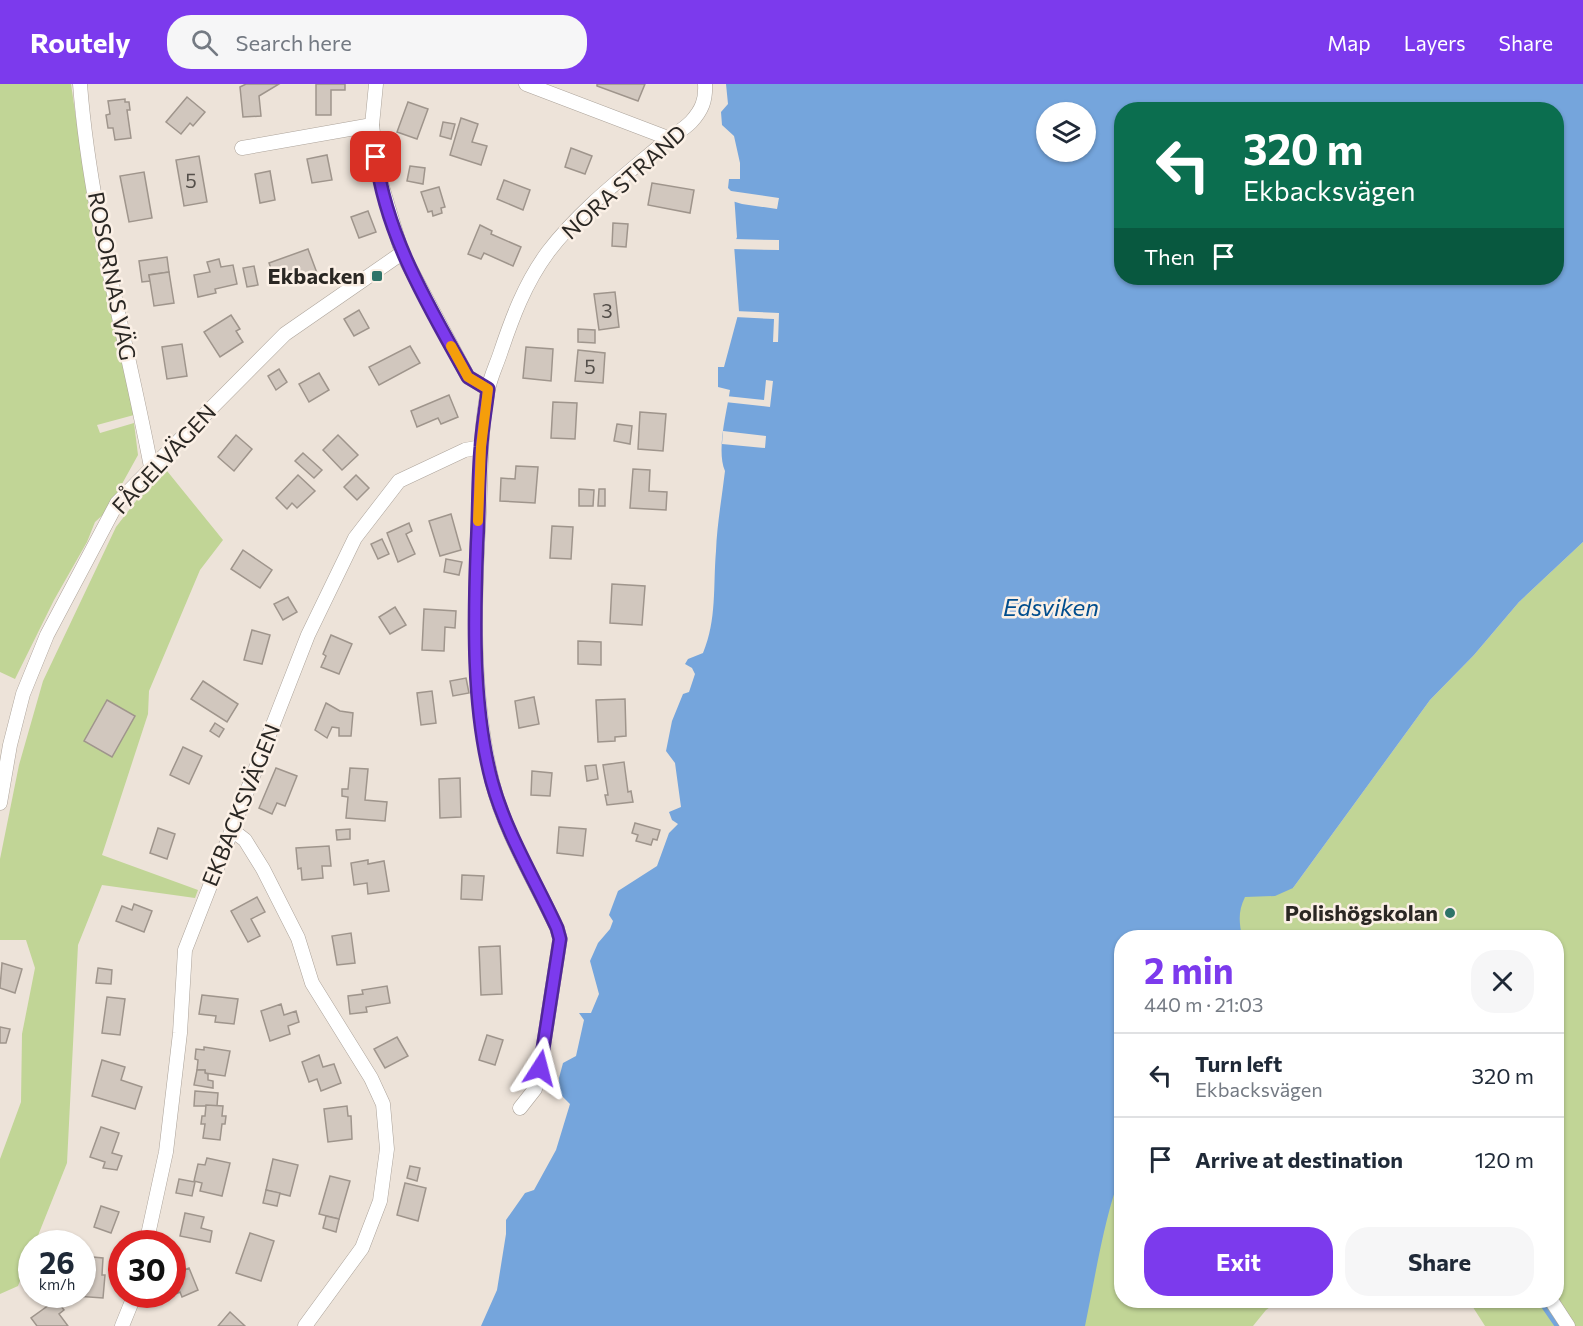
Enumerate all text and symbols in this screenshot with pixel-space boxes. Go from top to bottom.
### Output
search box [167,15,587,69]
text: Routely [30,25,131,59]
icon: search [188,26,221,59]
text: Search here [236,29,352,56]
text: Map [1327,30,1371,55]
text: Layers [1404,30,1466,55]
text: Share [1499,30,1553,55]
map controls [1036,102,1096,162]
button: layers [1036,102,1096,162]
street label: NORA STRAND [556,119,691,245]
text: 320 m [1243,122,1363,174]
icon: left [1144,126,1222,204]
pin [350,131,401,182]
icon: arrive [359,140,392,173]
house number: 5 [185,168,197,192]
text: Ekbacksvägen [1243,174,1415,207]
street label: ROSORNAS VÄG [83,189,142,362]
icon: arrive [1207,240,1240,273]
text: Then [1144,243,1195,270]
place label: Ekbacken [268,262,365,289]
marker: Ekbacken [370,269,384,283]
house number: 3 [601,298,613,322]
house number: 5 [584,354,596,378]
street label: FÅGELVÄGEN [106,398,221,519]
water label: Edsviken [1003,592,1099,621]
street label: EKBACKSVÄGEN [196,720,285,890]
place label: Polishögskolan [1285,899,1438,926]
marker: Polishögskolan [1443,906,1457,920]
text: 2 min [1144,947,1234,991]
button: close [1471,950,1534,1013]
text: 440 m · 21:03 [1144,992,1263,1016]
position arrow [508,1036,572,1100]
text: Turn left [1195,1050,1282,1077]
icon: left [1144,1059,1177,1092]
text: 320 m [1472,1062,1534,1089]
text: Ekbacksvägen [1195,1077,1323,1101]
icon: arrive [1144,1143,1177,1176]
text: Arrive at destination [1195,1146,1403,1173]
text: 120 m [1475,1146,1534,1173]
button: Exit [1144,1227,1333,1296]
button: Share [1345,1227,1534,1296]
speed limit sign: 30 [108,1230,186,1308]
text: 26 [39,1243,75,1280]
text: km/h [39,1275,75,1293]

